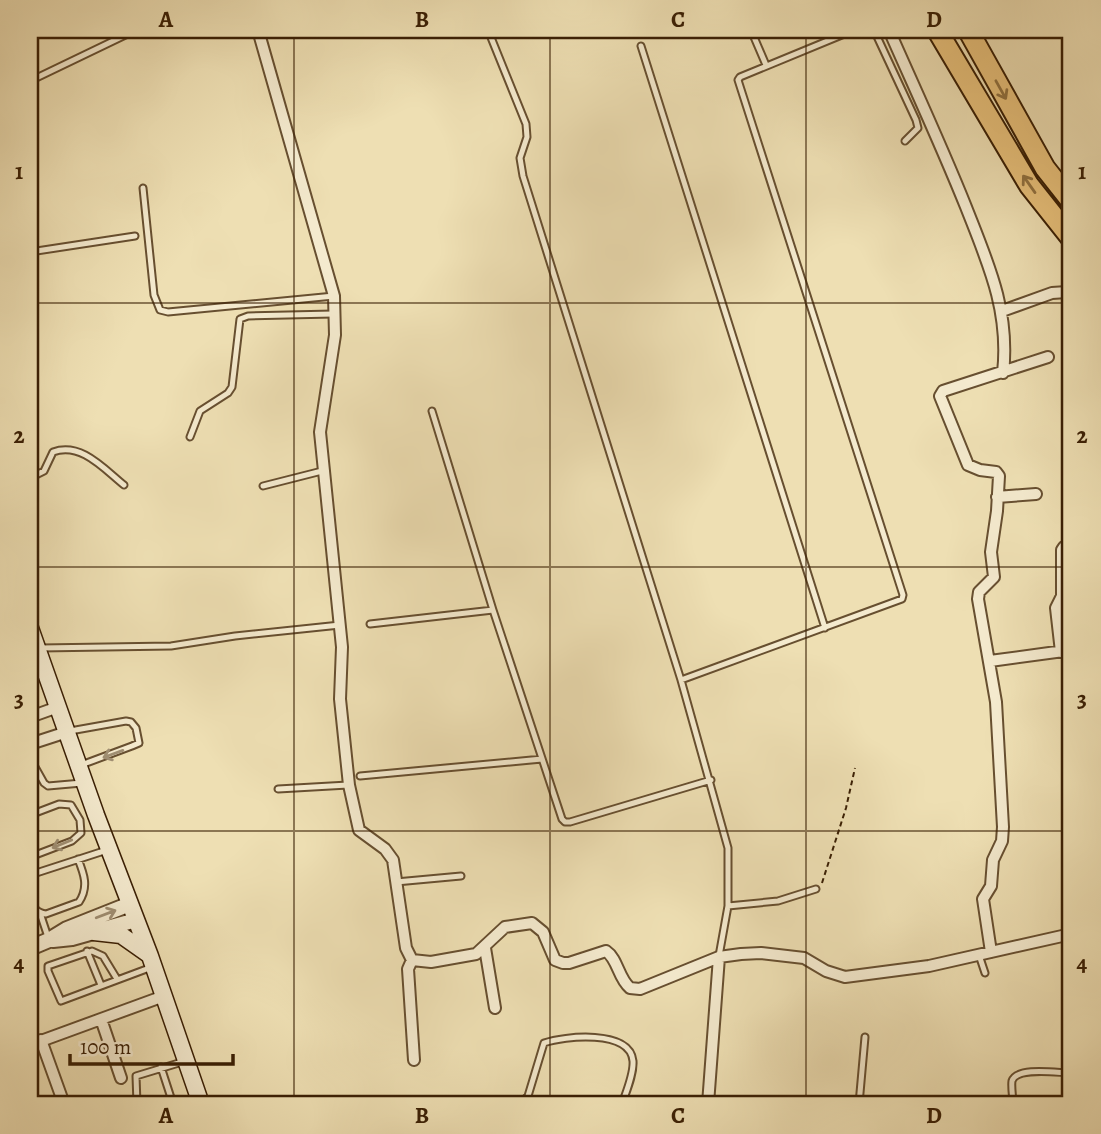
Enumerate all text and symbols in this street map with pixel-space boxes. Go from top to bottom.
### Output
text: A [158,4,174,35]
text: B [415,4,429,35]
text: C [671,4,685,35]
text: D [926,4,942,35]
one-way arrow [994,79,1008,99]
text: 1 [15,156,23,187]
text: 1 [1078,156,1086,187]
one-way arrow [1022,175,1036,194]
text: 2 [13,420,25,451]
text: 2 [1076,420,1088,451]
text: 3 [14,684,24,715]
text: 3 [1077,684,1087,715]
one-way arrow [102,748,124,761]
one-way arrow [52,839,74,852]
one-way arrow [94,906,116,919]
text: 4 [14,948,25,979]
text: 4 [1077,948,1088,979]
scale bar [70,1022,233,1066]
text: 100 m [80,1033,131,1061]
text: A [158,1100,174,1131]
text: B [415,1100,429,1131]
text: C [671,1100,685,1131]
text: D [926,1100,942,1131]

